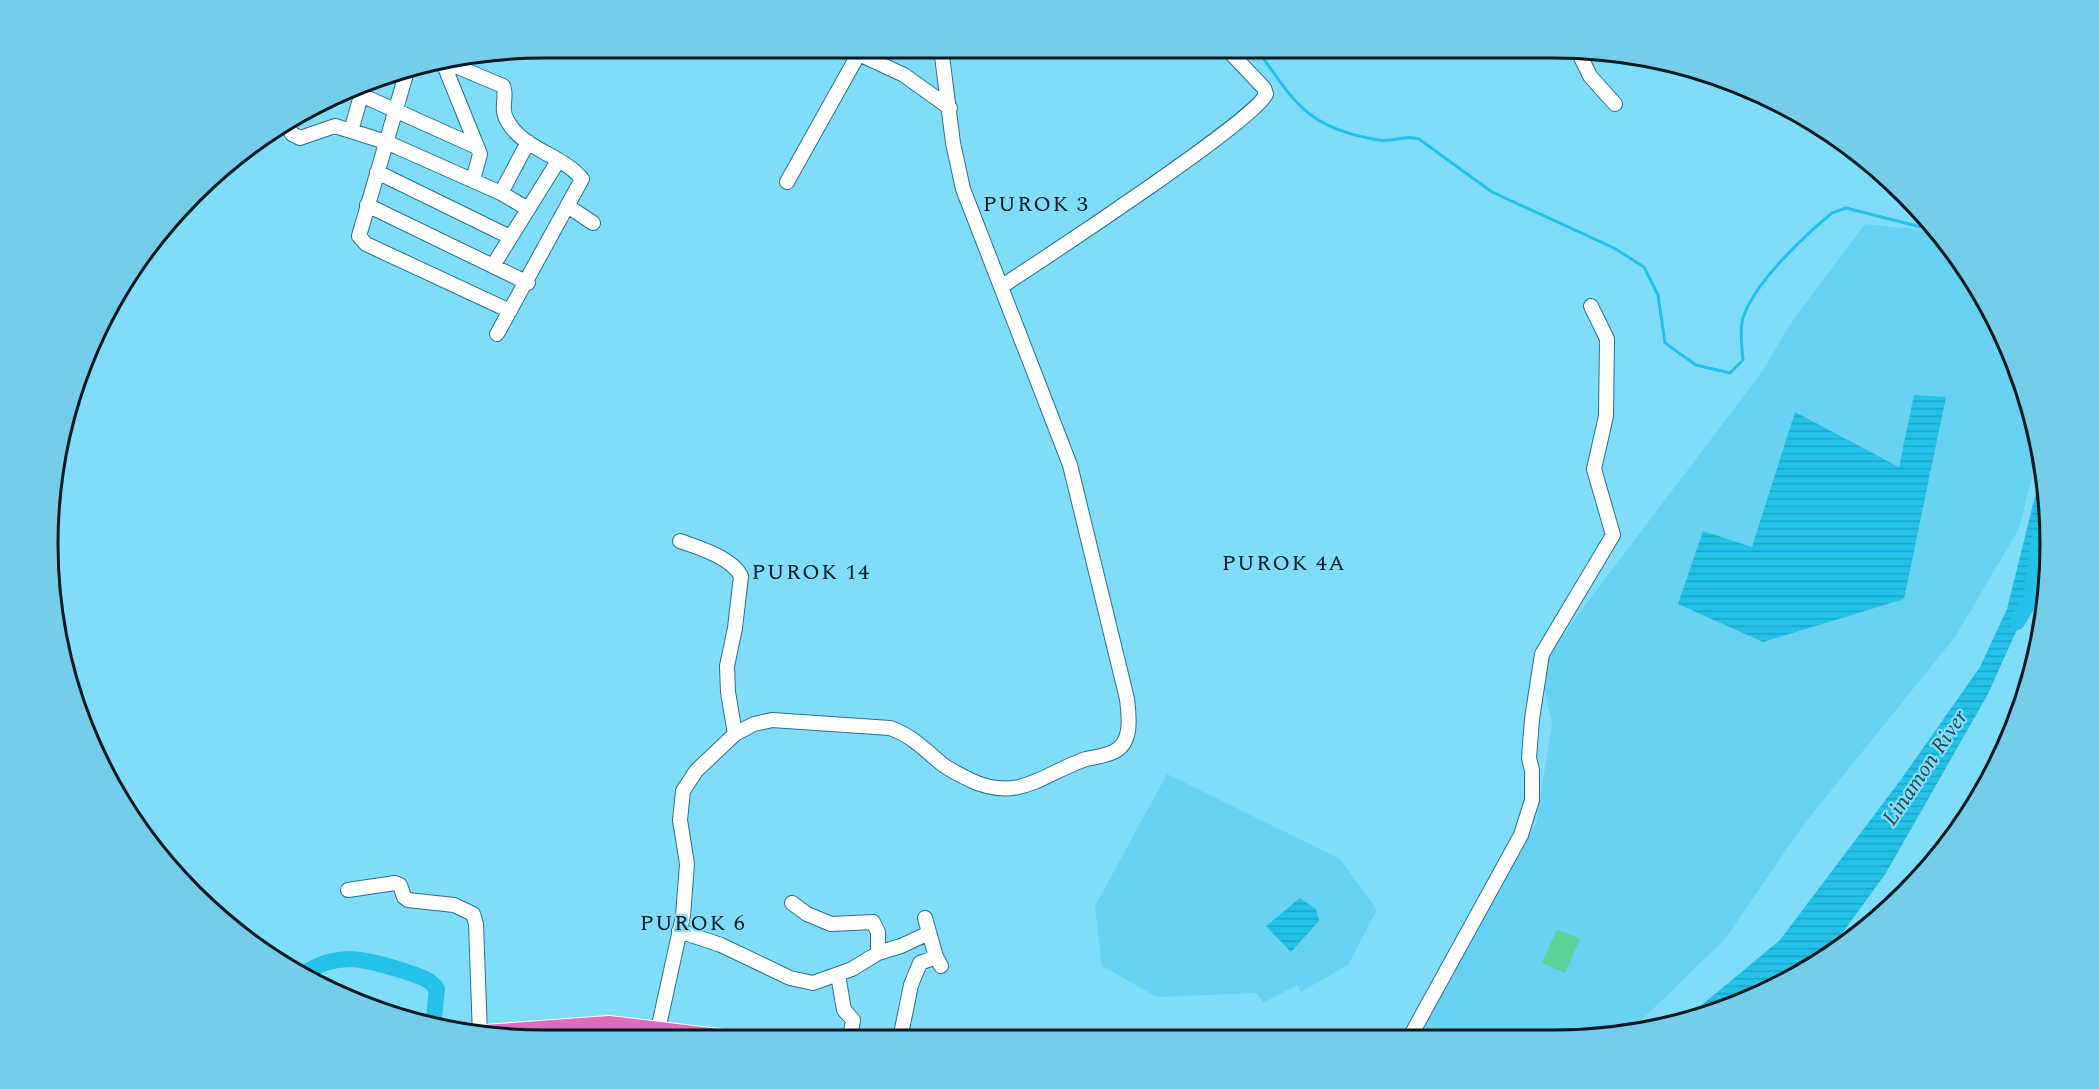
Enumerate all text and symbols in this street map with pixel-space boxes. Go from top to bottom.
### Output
district label: PUROK 3 [983,188,1089,221]
district label: PUROK 4A [1222,547,1346,580]
district label: PUROK 14 [751,556,871,589]
water label: Linamon River [1874,703,1976,832]
district label: PUROK 6 [640,907,746,940]

